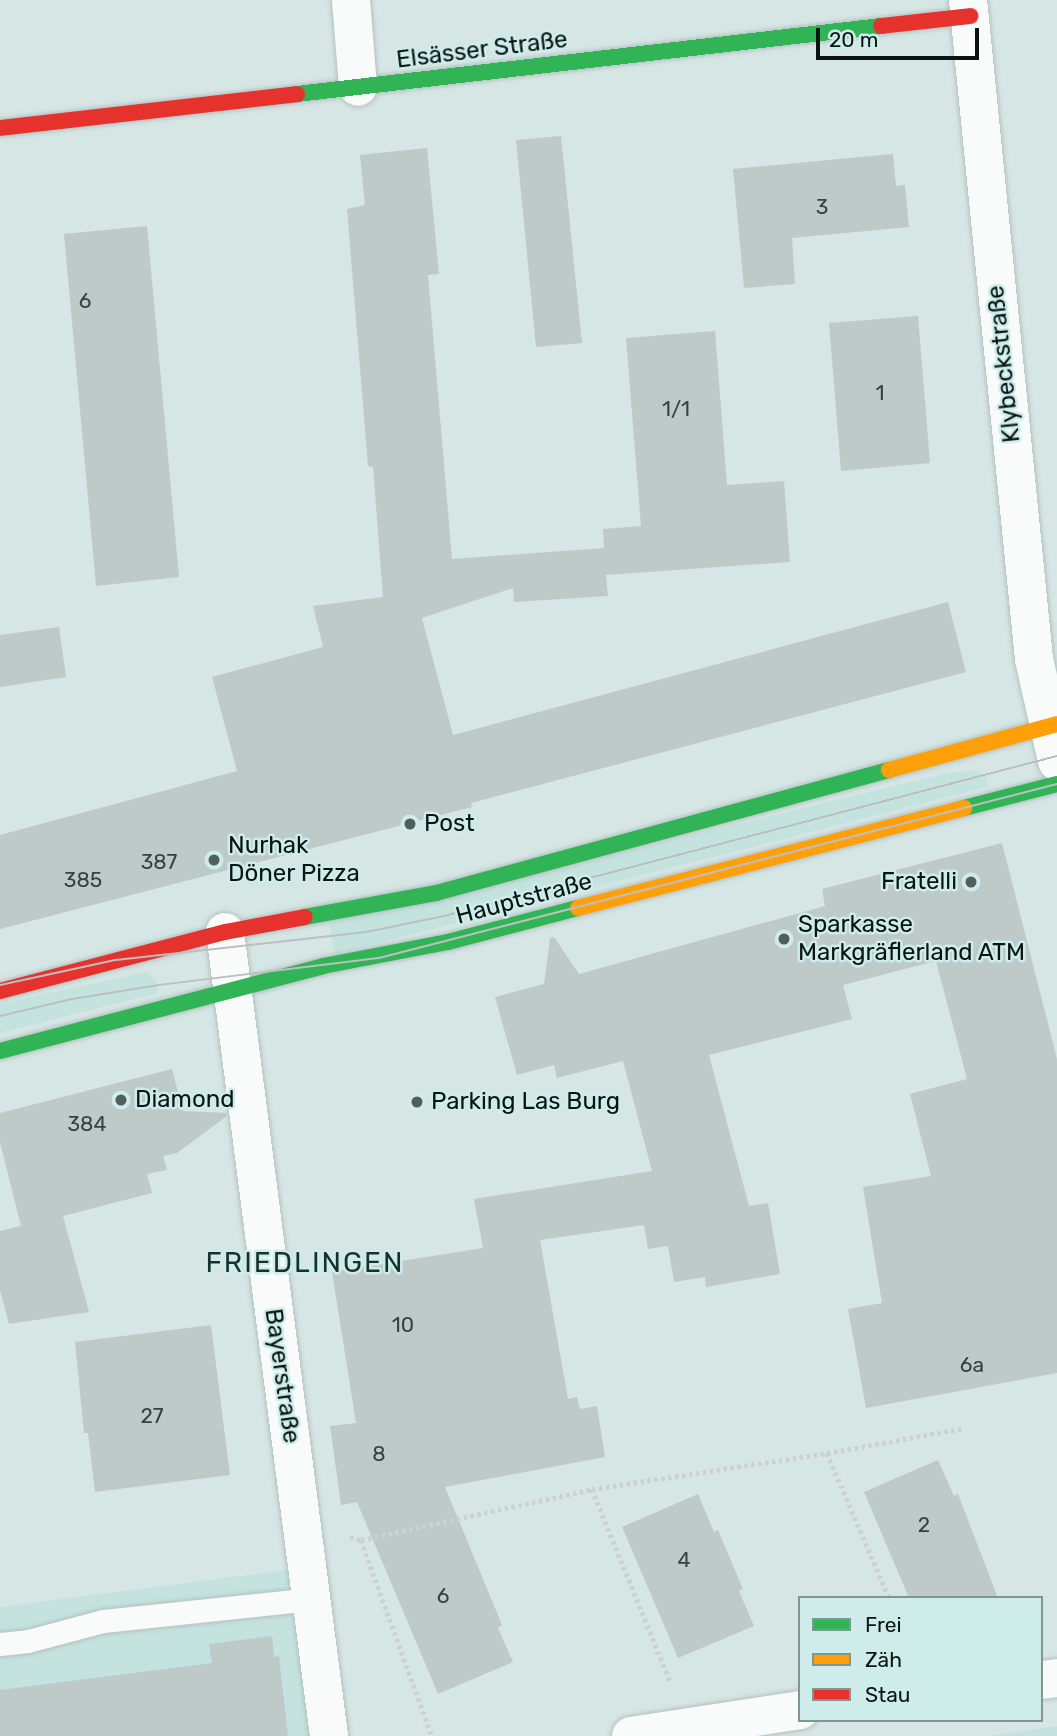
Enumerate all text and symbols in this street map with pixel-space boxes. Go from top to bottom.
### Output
scale bar [819,14,982,58]
street label: Elsässer Straße [394,25,570,75]
text: 20 m [829,27,878,52]
house number: 3 [816,194,828,220]
street label: Klybeckstraße [981,284,1027,444]
house number: 6 [79,288,91,314]
house number: 1 [876,380,884,406]
house number: 1/1 [662,396,690,422]
place label: Post [424,810,475,838]
marker: Post [402,816,418,832]
place label: Nurhak Döner Pizza [228,832,360,888]
house number: 387 [141,849,177,875]
marker: Nurhak Döner Pizza [206,852,222,868]
house number: 385 [64,867,102,893]
street label: Hauptstraße [453,867,595,931]
place label: Fratelli [881,868,957,896]
marker: Fratelli [963,874,979,890]
place label: Sparkasse Markgräflerland ATM [798,911,1026,967]
marker: Sparkasse Markgräflerland ATM [776,931,792,947]
place label: Diamond [135,1086,235,1114]
place label: Parking Las Burg [431,1088,620,1116]
marker: Diamond [113,1092,129,1108]
marker: Parking Las Burg [409,1094,425,1110]
house number: 384 [67,1111,107,1137]
district label: FRIEDLINGEN [207,1246,403,1280]
street label: Bayerstraße [258,1307,306,1445]
house number: 10 [392,1312,414,1338]
house number: 6a [960,1352,984,1378]
house number: 27 [140,1403,164,1429]
house number: 8 [372,1441,386,1467]
house number: 2 [918,1512,930,1538]
house number: 4 [677,1547,691,1573]
house number: 6 [437,1583,449,1609]
legend [798,1596,1043,1722]
text: Frei [865,1612,902,1637]
text: Zäh [865,1647,902,1672]
text: Stau [865,1682,911,1707]

